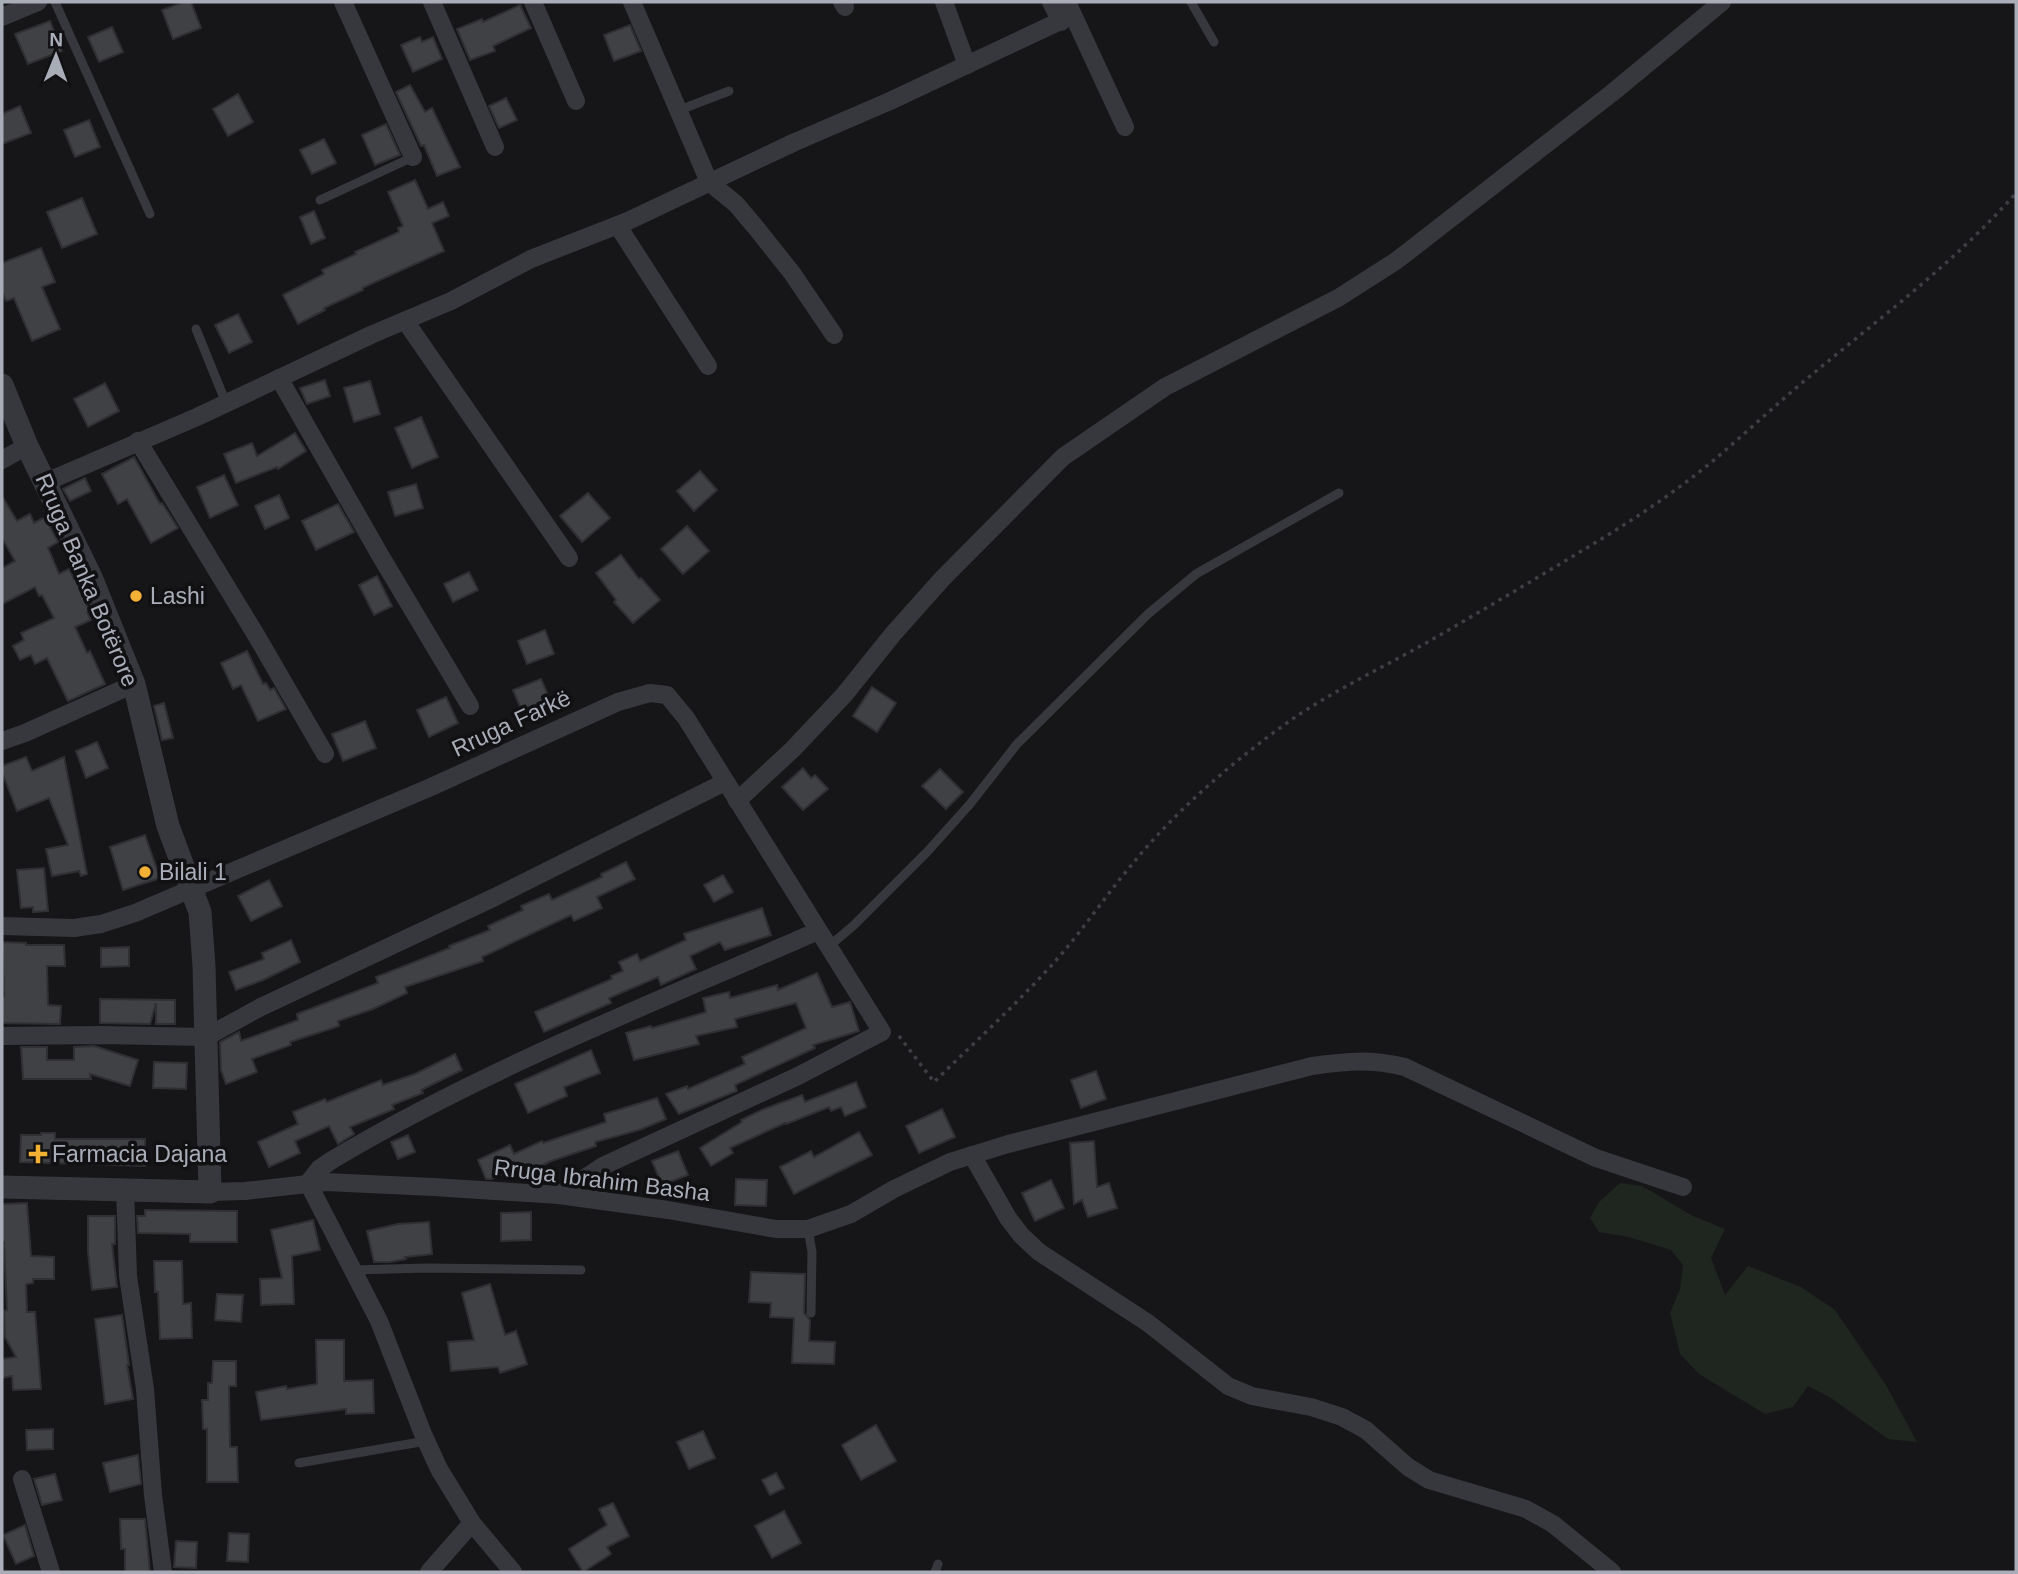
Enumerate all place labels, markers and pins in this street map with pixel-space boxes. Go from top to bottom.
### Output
place label: Lashi [150,583,205,609]
marker: Lashi [128,588,144,604]
place label: Bilali 1 [159,859,227,885]
marker: Bilali 1 [137,864,153,880]
place label: Farmacia Dajana [52,1141,227,1167]
marker: Farmacia Dajana [30,1146,46,1162]

